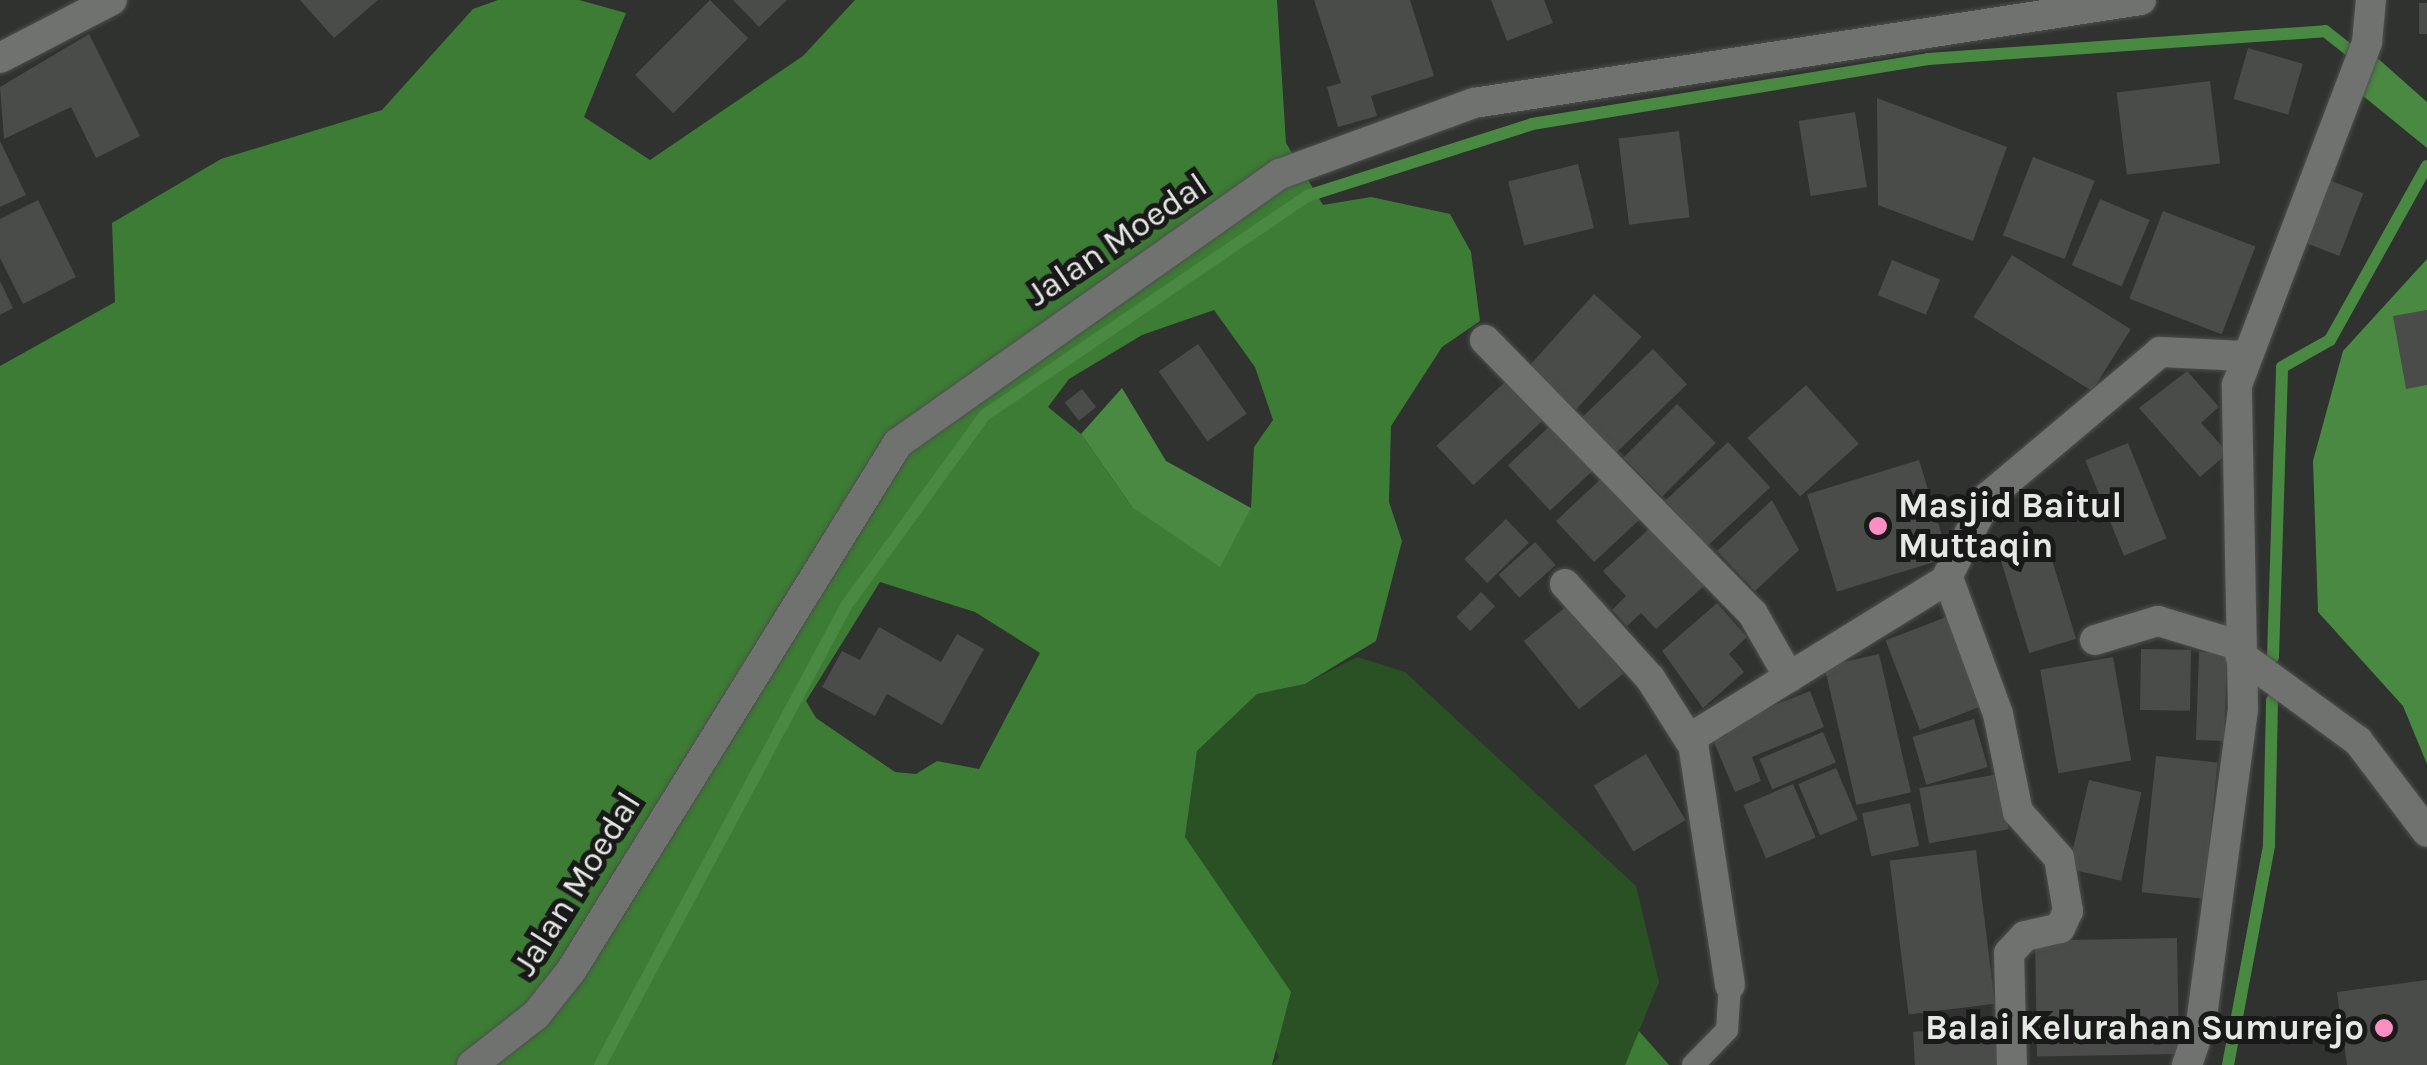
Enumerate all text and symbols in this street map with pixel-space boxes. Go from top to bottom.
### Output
street label: Jalan Moedal [1019,164,1215,316]
place label: Masjid Baitul Muttaqin [1898,485,2122,567]
marker: Masjid Baitul Muttaqin [1867,515,1889,537]
street label: Jalan Moedal [504,784,650,984]
place label: Balai Kelurahan Sumurejo [1925,1007,2364,1049]
marker: Balai Kelurahan Sumurejo [2373,1017,2395,1039]

